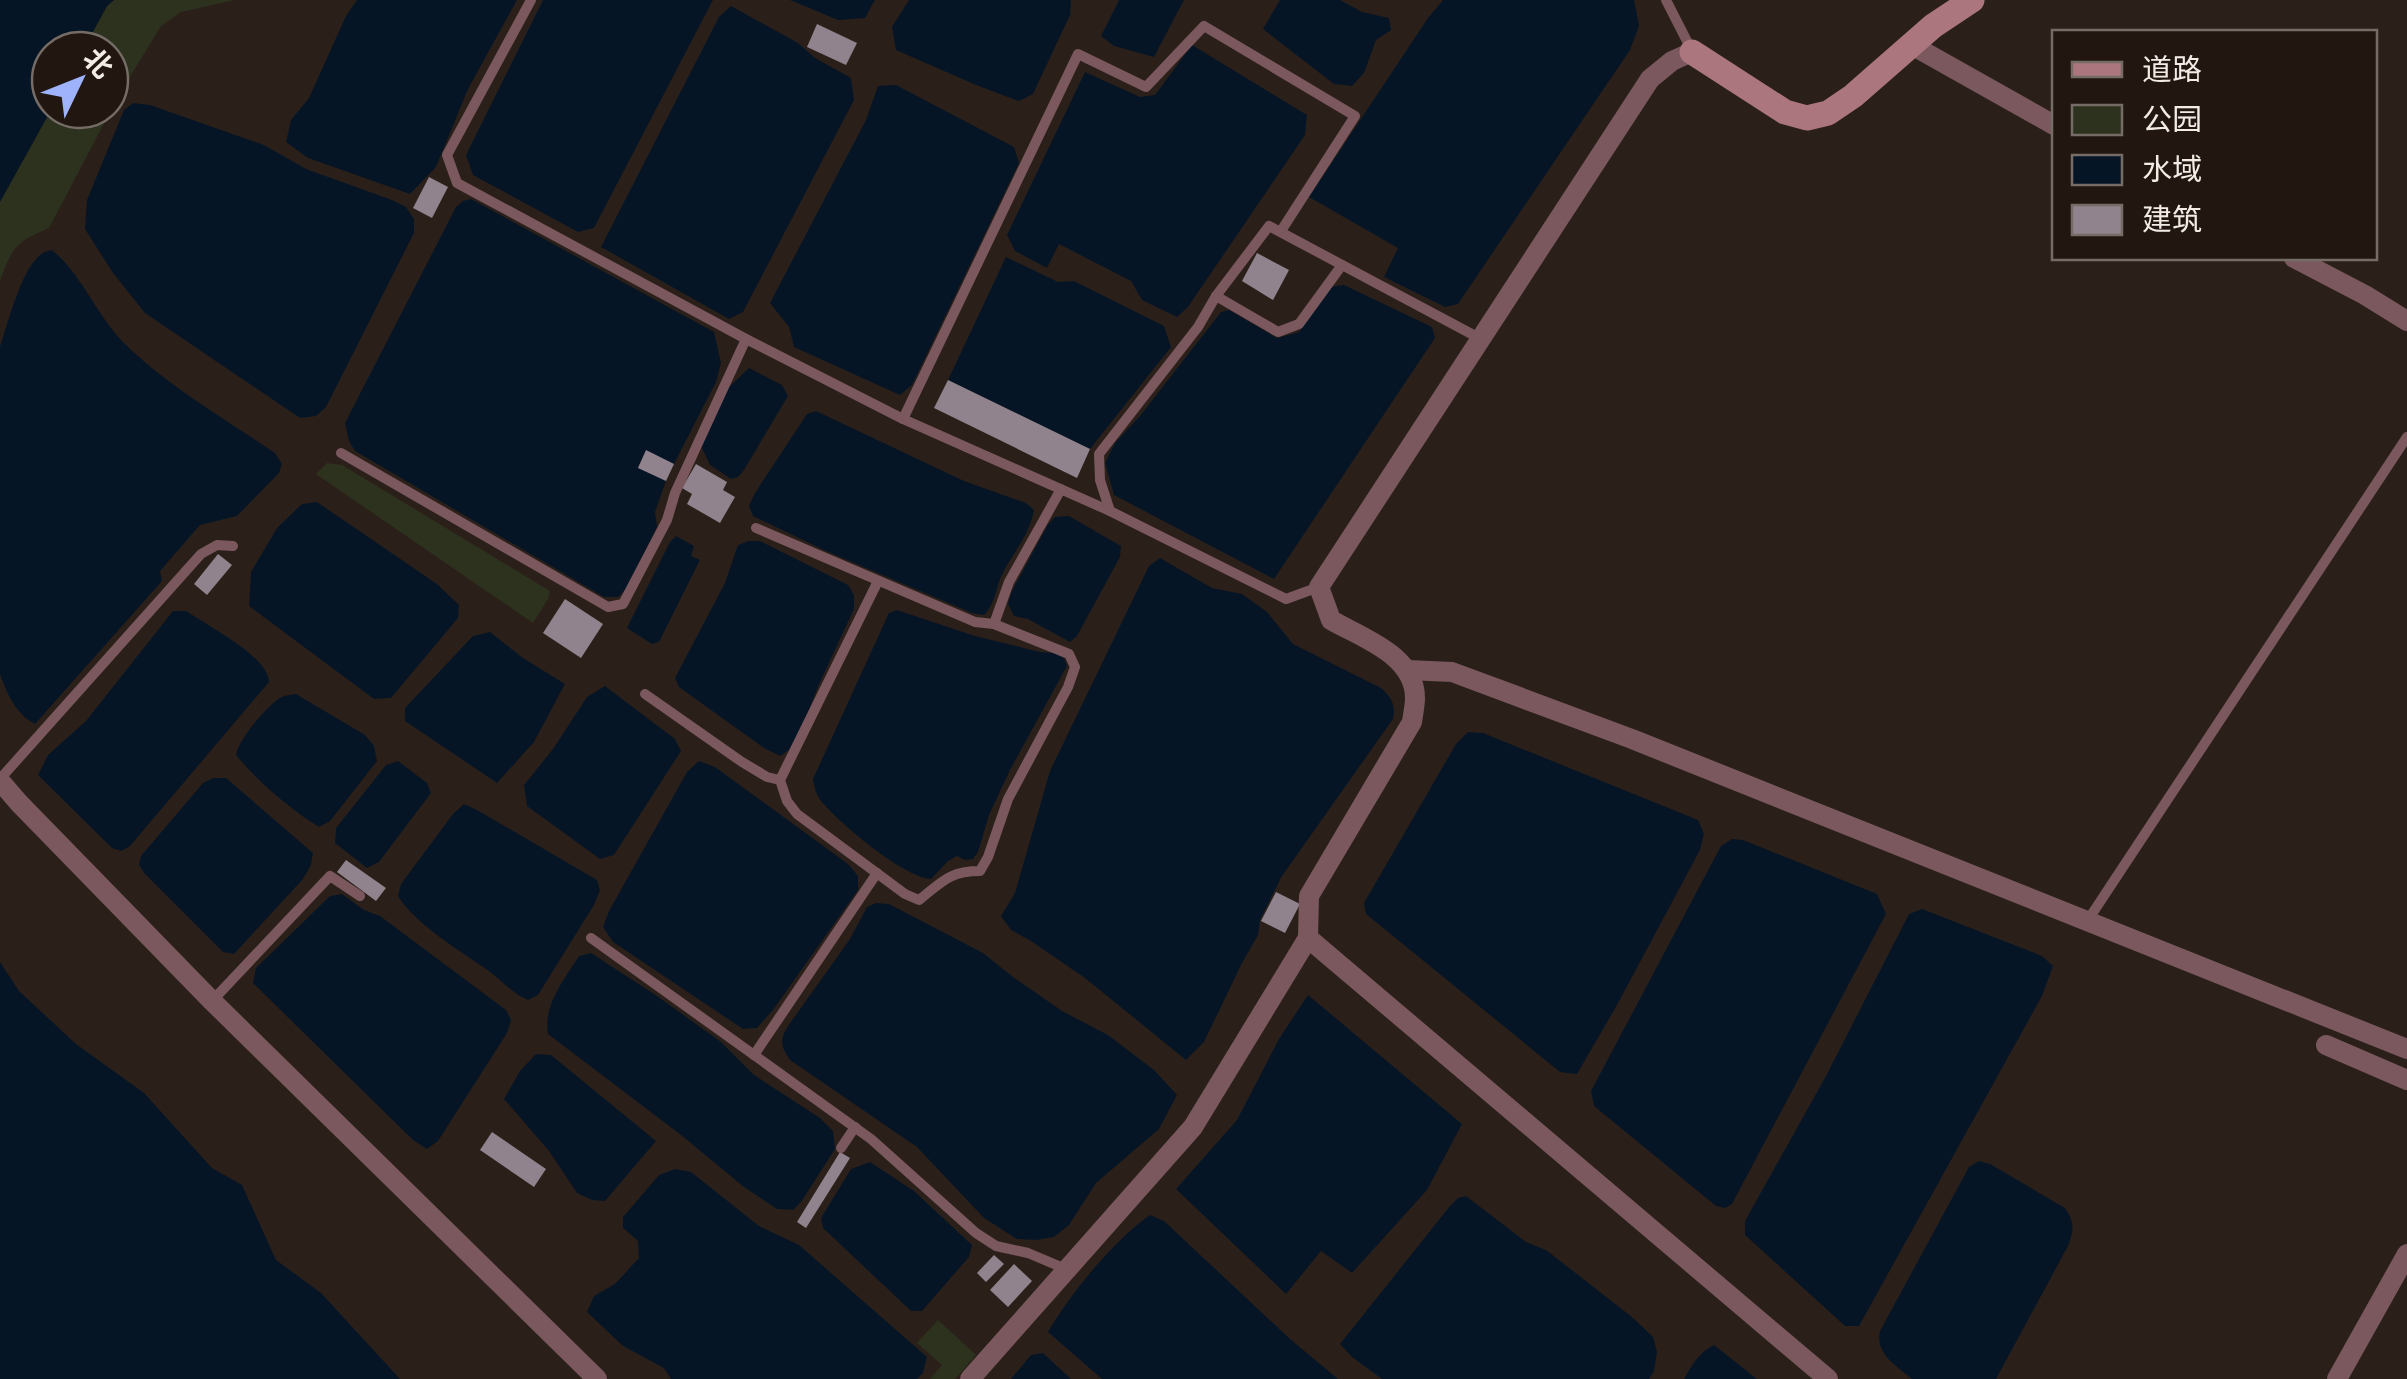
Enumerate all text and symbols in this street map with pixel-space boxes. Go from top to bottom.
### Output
north arrow [30,30,130,130]
legend [2052,30,2377,260]
text: 北 [73,42,119,88]
text: 道路 [2142,54,2202,91]
text: 公园 [2142,104,2202,141]
text: 水域 [2142,154,2202,191]
text: 建筑 [2142,204,2202,241]

